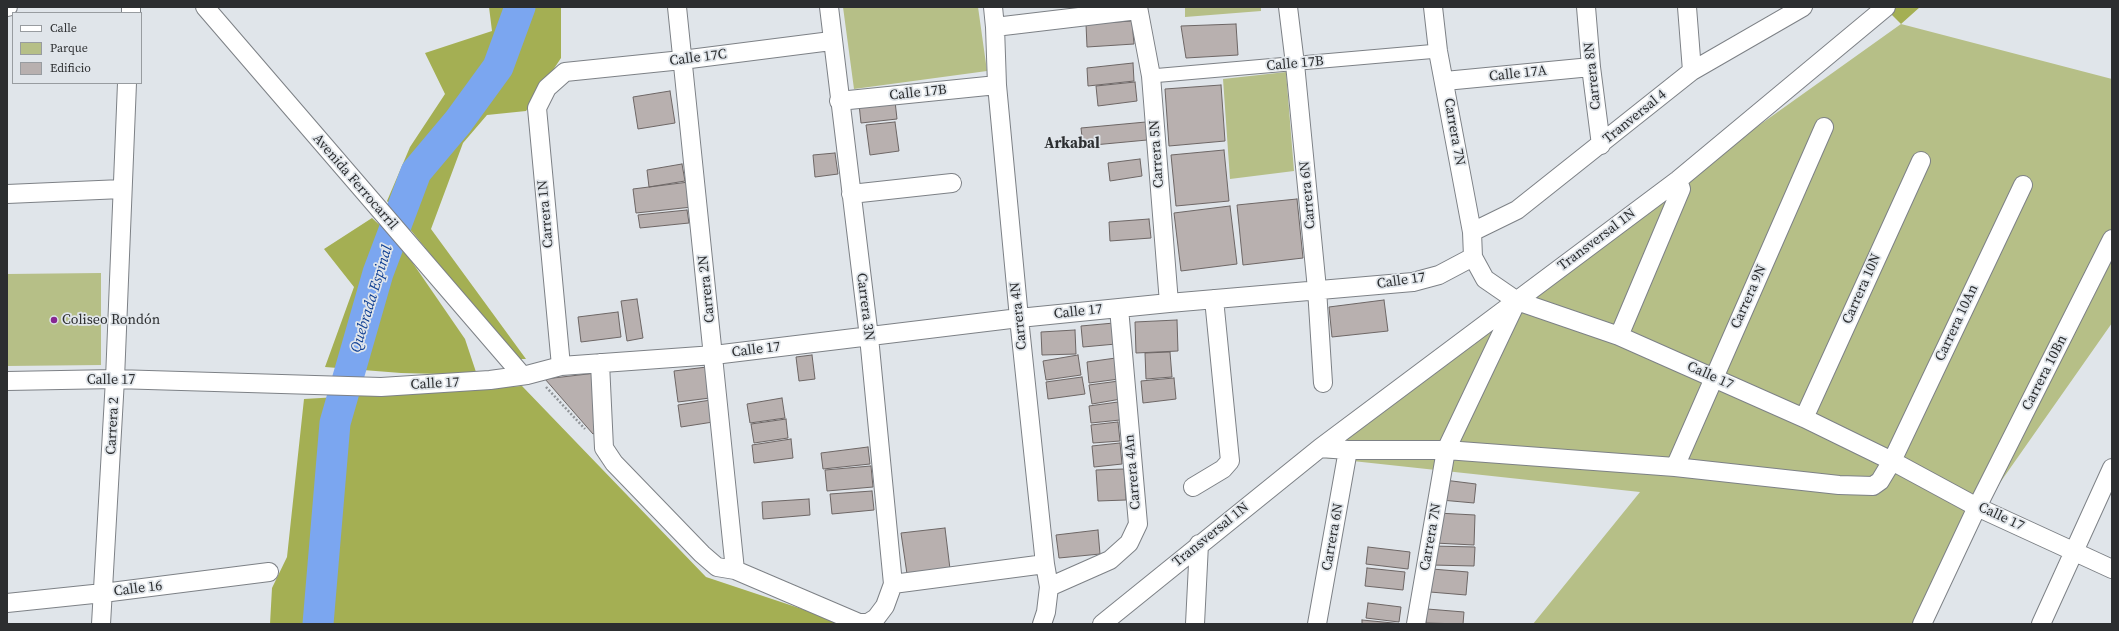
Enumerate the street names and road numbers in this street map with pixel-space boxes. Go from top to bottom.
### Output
street label: Carrera 8N [1581,41,1605,111]
street label: Calle 17C [668,46,728,70]
street label: Calle 17B [1266,53,1324,75]
street label: Calle 17A [1488,63,1548,85]
street label: Calle 17B [889,82,947,104]
street label: Tranversal 4 [1600,86,1670,148]
street label: Carrera 7N [1440,97,1468,167]
street label: Carrera 5N [1146,119,1168,189]
street label: Avenida Ferrocarril [309,131,401,233]
street label: Carrera 6N [1297,160,1319,230]
street label: Carrera 1N [535,179,557,249]
street label: Transversal 1N [1555,205,1639,275]
street label: Carrera 10N [1839,251,1885,327]
street label: Carrera 2N [695,254,719,324]
street label: Carrera 9N [1727,262,1771,332]
street label: Calle 17 [1376,269,1426,293]
street label: Carrera 3N [853,272,877,342]
street label: Carrera 4N [1007,281,1031,351]
street label: Carrera 10An [1932,282,1982,364]
street label: Calle 17 [1053,301,1103,323]
street label: Carrera 10Bn [2019,333,2071,413]
street label: Calle 17 [731,339,781,361]
street label: Calle 17 [1684,358,1736,394]
street label: Calle 17 [87,372,135,388]
street label: Calle 17 [410,374,460,394]
street label: Carrera 2 [103,397,123,455]
street label: Carrera 4An [1121,434,1145,510]
street label: Transversal 1N [1170,499,1252,571]
street label: Calle 17 [1975,499,2027,535]
street label: Carrera 6N [1319,502,1347,572]
street label: Carrera 7N [1417,502,1445,572]
street label: Calle 16 [113,578,163,600]

